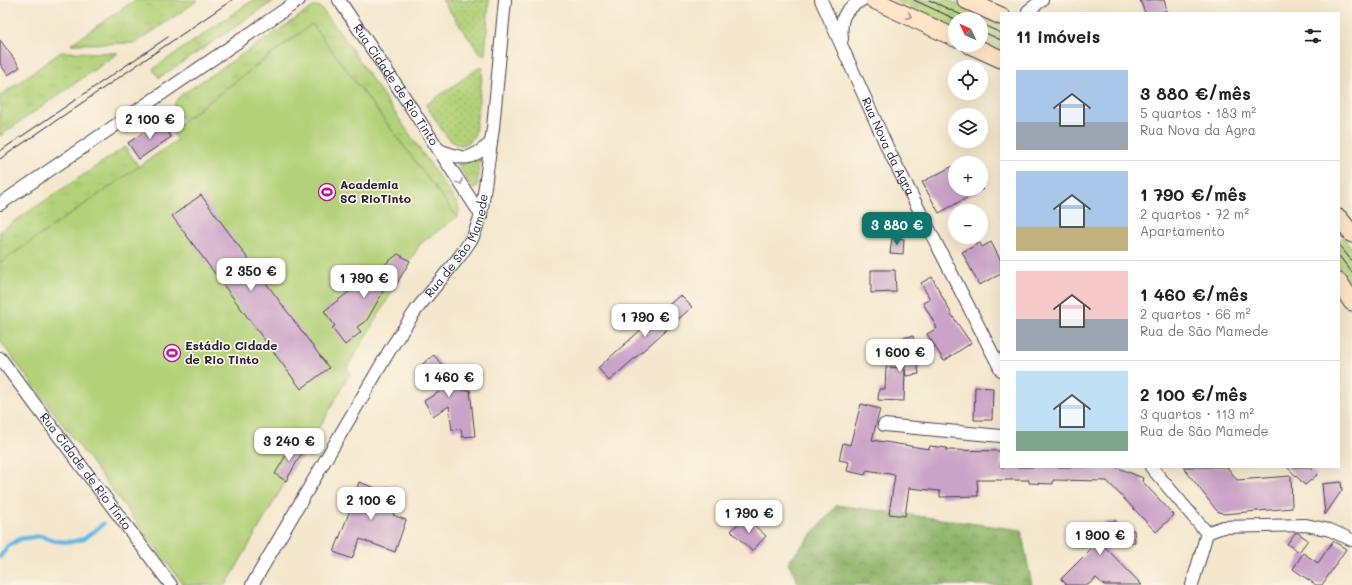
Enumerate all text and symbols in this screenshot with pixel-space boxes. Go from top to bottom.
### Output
one-way arrow [905,12,912,20]
north arrow [948,12,988,52]
map controls [948,12,988,244]
street label: Rua Cidade de Rio Tinto [350,20,443,148]
text: 11 imóveis [1016,25,1100,47]
icon: filters [1302,25,1324,47]
button: locate [948,60,988,100]
text: 3 880 €/mês [1140,82,1251,104]
icon: home [1048,86,1096,134]
street label: Rua Nova da Agra [859,94,919,198]
text: 5 quartos · 183 m² [1140,104,1256,121]
pin: 2 100 € [113,106,187,140]
button: layers [948,108,988,148]
text: 2 100 € [125,110,175,127]
text: Rua Nova da Agra [1140,121,1256,138]
button: + [948,156,988,196]
place label: Academia SC RioTinto [340,176,411,206]
one-way arrow [455,178,462,185]
sports icon: Academia SC RioTinto [317,182,337,202]
text: 1 790 €/mês [1140,183,1247,205]
icon: home [1048,187,1096,235]
street label: Rua de São Mamede [421,193,491,300]
button: − [948,204,988,244]
text: 2 quartos · 72 m² [1140,205,1249,222]
pin: 3 880 € [860,212,934,246]
text: 3 880 € [871,216,923,233]
text: Apartamento [1140,222,1225,239]
pin: 2 350 € [214,258,288,292]
text: 2 350 € [226,262,276,279]
pin: 1 790 € [327,265,401,299]
text: 1 790 € [339,269,389,286]
text: 1 460 €/mês [1140,283,1248,305]
icon: home [1048,287,1096,335]
pin: 1 790 € [608,304,682,338]
text: 2 quartos · 66 m² [1140,305,1250,322]
text: 1 790 € [620,308,670,325]
text: Rua de São Mamede [1140,322,1269,339]
place label: Estádio Cidade de Rio Tinto [185,337,277,367]
pin: 1 600 € [863,339,937,373]
sports icon: Estádio Cidade de Rio Tinto [162,343,182,363]
text: 1 600 € [875,343,925,360]
pin: 1 460 € [412,364,486,398]
text: 1 460 € [424,368,474,385]
text: 2 100 €/mês [1140,383,1247,405]
icon: home [1048,387,1096,435]
text: 3 quartos · 113 m² [1140,405,1254,422]
street label: Rua Cidade de Rio Tinto [37,409,136,533]
text: Rua de São Mamede [1140,422,1269,439]
pin: 3 240 € [252,428,326,462]
text: 3 240 € [263,432,315,449]
pin: 2 100 € [334,487,408,521]
text: 2 100 € [346,491,396,508]
pin: 1 790 € [712,500,786,534]
text: 1 790 € [724,504,774,521]
pin: 1 900 € [1063,522,1137,556]
text: 1 900 € [1075,526,1125,543]

